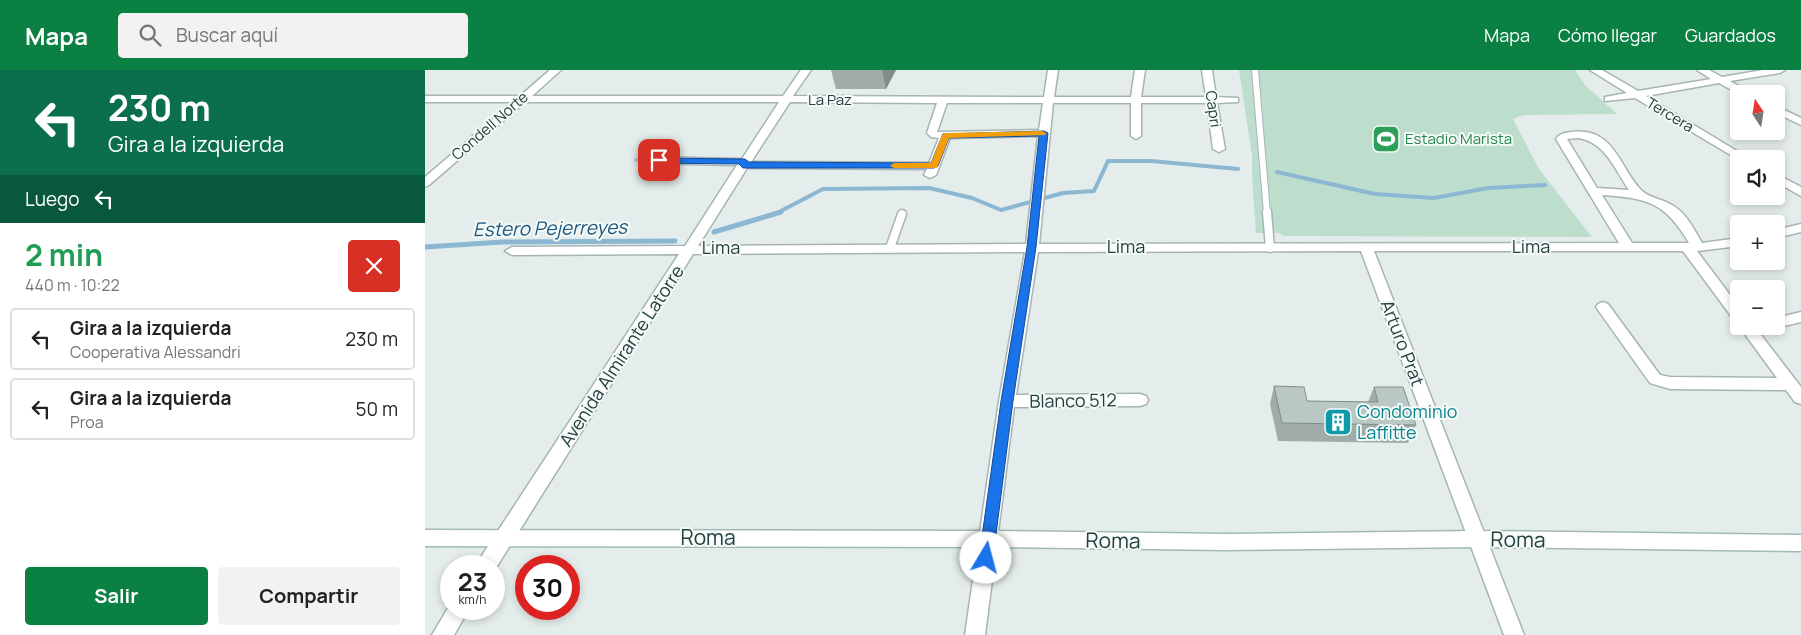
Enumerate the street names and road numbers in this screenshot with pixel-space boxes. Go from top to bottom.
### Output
street label: Condell Norte [447,86,533,165]
street label: La Paz [808,89,852,110]
street label: Capri [1201,89,1226,129]
street label: Tercera [1643,92,1698,137]
street label: Lima [1107,234,1145,258]
street label: Lima [1512,234,1550,258]
street label: Lima [702,235,740,259]
street label: Avenida Almirante Latorre [553,260,689,451]
street label: Arturo Prat [1376,296,1430,389]
street label: Blanco 512 [1029,387,1117,413]
street label: Roma [680,523,736,551]
street label: Roma [1490,525,1546,553]
street label: Roma [1085,526,1141,554]

